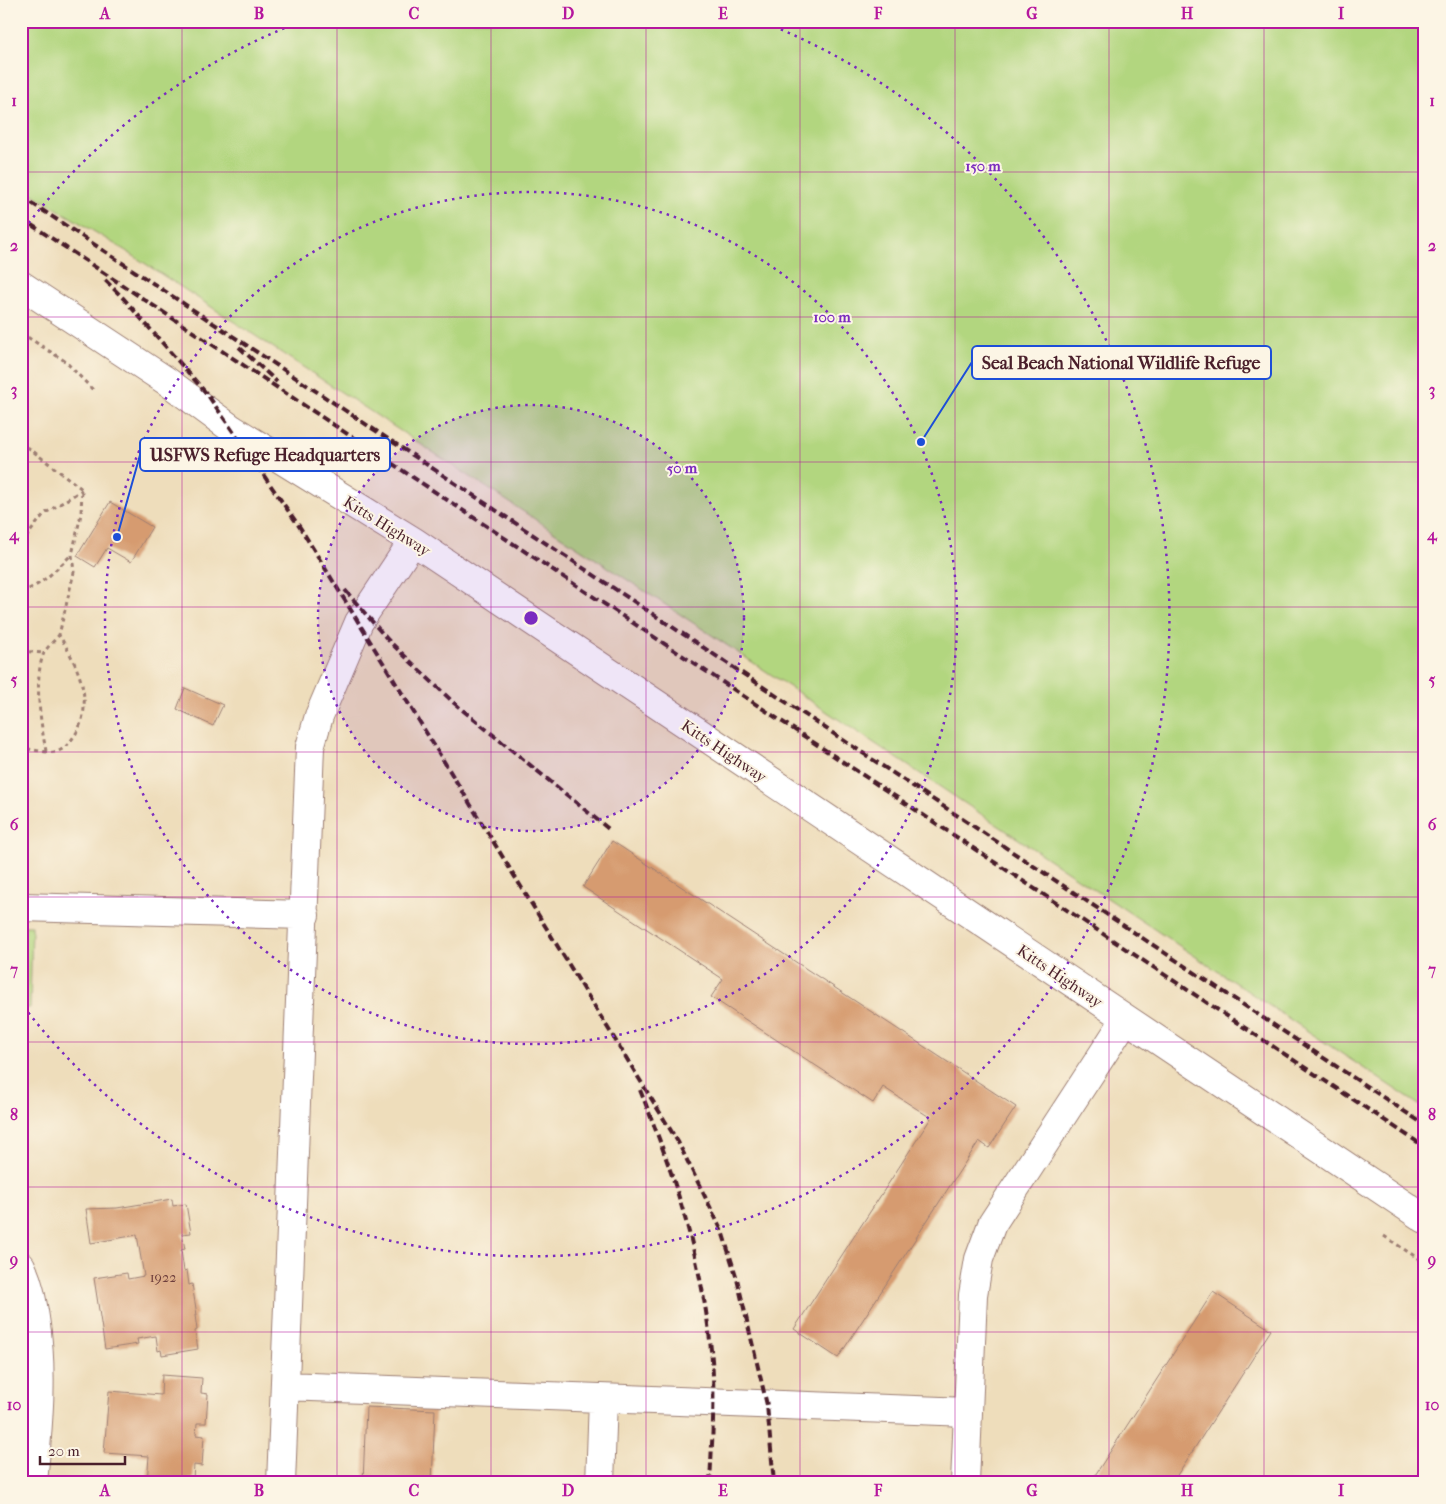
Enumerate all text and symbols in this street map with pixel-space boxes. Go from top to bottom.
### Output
text: A [99,4,111,23]
text: B [254,4,264,23]
text: C [409,4,420,23]
text: D [562,4,574,23]
text: E [718,4,728,23]
text: F [873,4,883,23]
text: G [1026,4,1038,23]
text: H [1181,4,1194,23]
text: I [1338,4,1345,23]
text: 1 [11,91,17,110]
text: 1 [1429,91,1435,110]
text: 150 m [965,157,1001,175]
text: 2 [10,236,18,255]
text: 2 [1428,236,1436,255]
text: 100 m [813,308,851,326]
callout: Seal Beach National Wildlife Refuge [972,346,1271,379]
text: Seal Beach National Wildlife Refuge [982,353,1260,374]
text: 3 [11,380,17,400]
text: 3 [1429,380,1435,400]
callout: USFWS Refuge Headquarters [140,438,390,471]
text: USFWS Refuge Headquarters [149,445,381,466]
text: 50 m [667,459,698,477]
street label: Kitts Highway [340,492,434,561]
text: 4 [8,525,20,545]
text: 4 [1426,525,1438,545]
centre of rings [522,609,540,627]
text: 5 [11,670,18,689]
text: 5 [1429,670,1436,689]
street label: Kitts Highway [678,715,771,787]
text: 6 [10,815,19,834]
text: 6 [1428,815,1437,834]
street label: Kitts Highway [1014,940,1107,1012]
text: 7 [9,960,18,979]
text: 7 [1427,960,1436,979]
text: 8 [10,1105,18,1124]
text: 8 [1428,1105,1436,1124]
text: 9 [9,1250,18,1270]
text: 9 [1427,1250,1436,1270]
house number: 1922 [150,1269,176,1286]
text: 10 [7,1395,21,1414]
text: 10 [1425,1395,1439,1414]
scale bar [40,1434,125,1466]
text: 20 m [48,1442,80,1460]
text: A [99,1481,111,1500]
text: B [254,1481,264,1500]
text: C [409,1481,420,1500]
text: D [562,1481,574,1500]
text: E [718,1481,728,1500]
text: F [873,1481,883,1500]
text: G [1026,1481,1038,1500]
text: H [1181,1481,1194,1500]
text: I [1338,1481,1345,1500]

